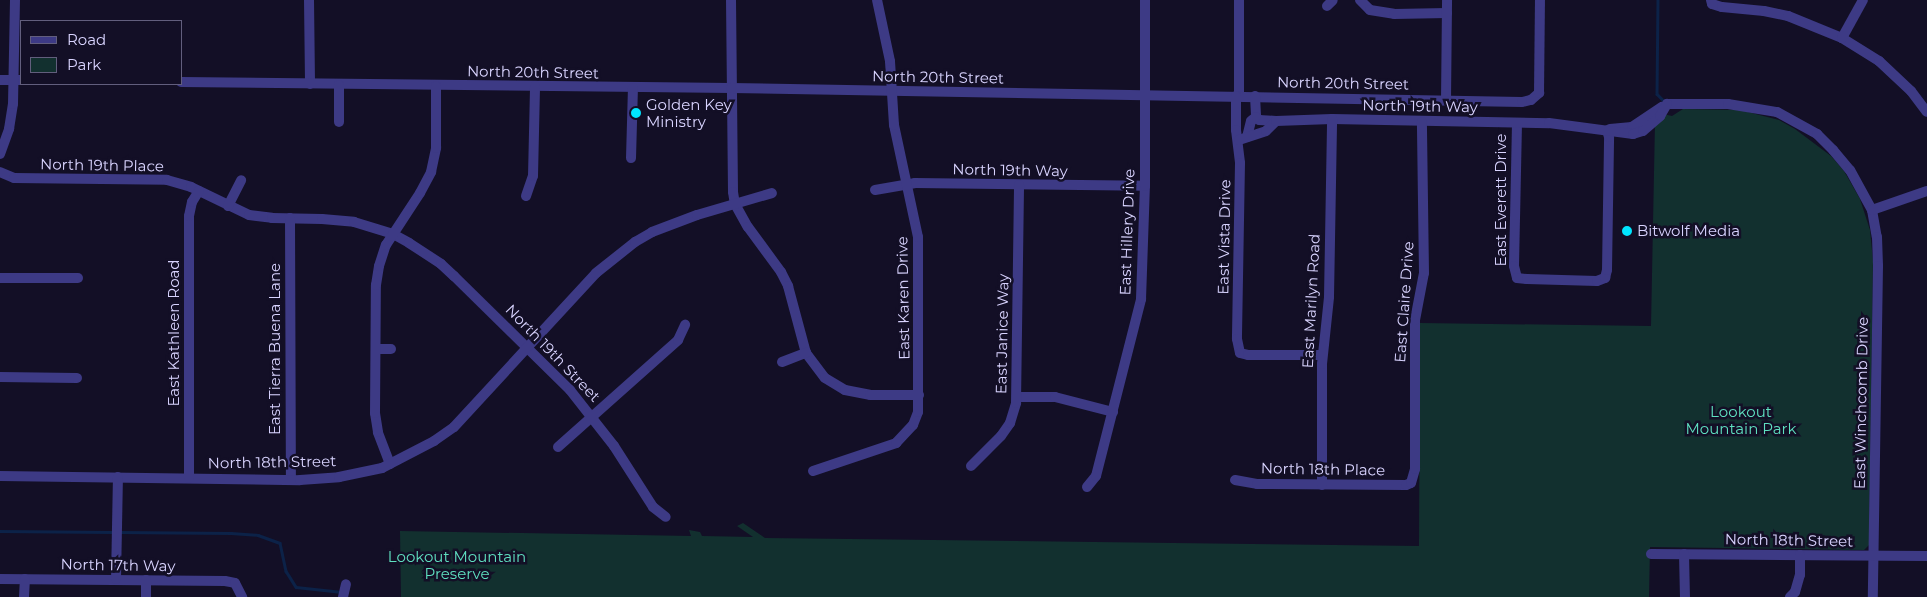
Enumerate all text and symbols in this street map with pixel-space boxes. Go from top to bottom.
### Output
legend [20,20,182,85]
text: Road [67,30,106,49]
text: Park [67,55,101,74]
street label: North 20th Street [467,62,599,82]
street label: North 20th Street [872,67,1004,87]
street label: North 20th Street [1277,73,1409,93]
place label: Golden Key Ministry [646,95,732,130]
street label: North 19th Way [1362,96,1478,116]
marker: Golden Key Ministry [630,107,642,119]
street label: East Everett Drive [1492,133,1510,267]
street label: North 19th Place [40,155,164,175]
street label: North 19th Way [952,160,1068,180]
street label: East Hillery Drive [1116,168,1138,296]
street label: East Vista Drive [1214,179,1234,295]
place label: Bitwolf Media [1637,222,1740,240]
marker: Bitwolf Media [1621,225,1633,237]
street label: East Marilyn Road [1298,233,1324,369]
street label: East Karen Drive [893,236,913,360]
street label: East Claire Drive [1391,241,1417,363]
street label: East Kathleen Road [165,259,183,407]
street label: East Tierra Buena Lane [266,263,284,435]
street label: East Janice Way [992,274,1012,394]
street label: North 19th Street [502,301,604,405]
street label: East Winchcomb Drive [1850,317,1872,489]
park label: Lookout Mountain Park [1686,402,1796,437]
street label: North 18th Street [208,452,336,472]
street label: North 18th Place [1261,459,1385,479]
street label: North 18th Street [1725,530,1853,550]
park label: Lookout Mountain Preserve [388,547,526,582]
street label: North 17th Way [60,555,176,575]

